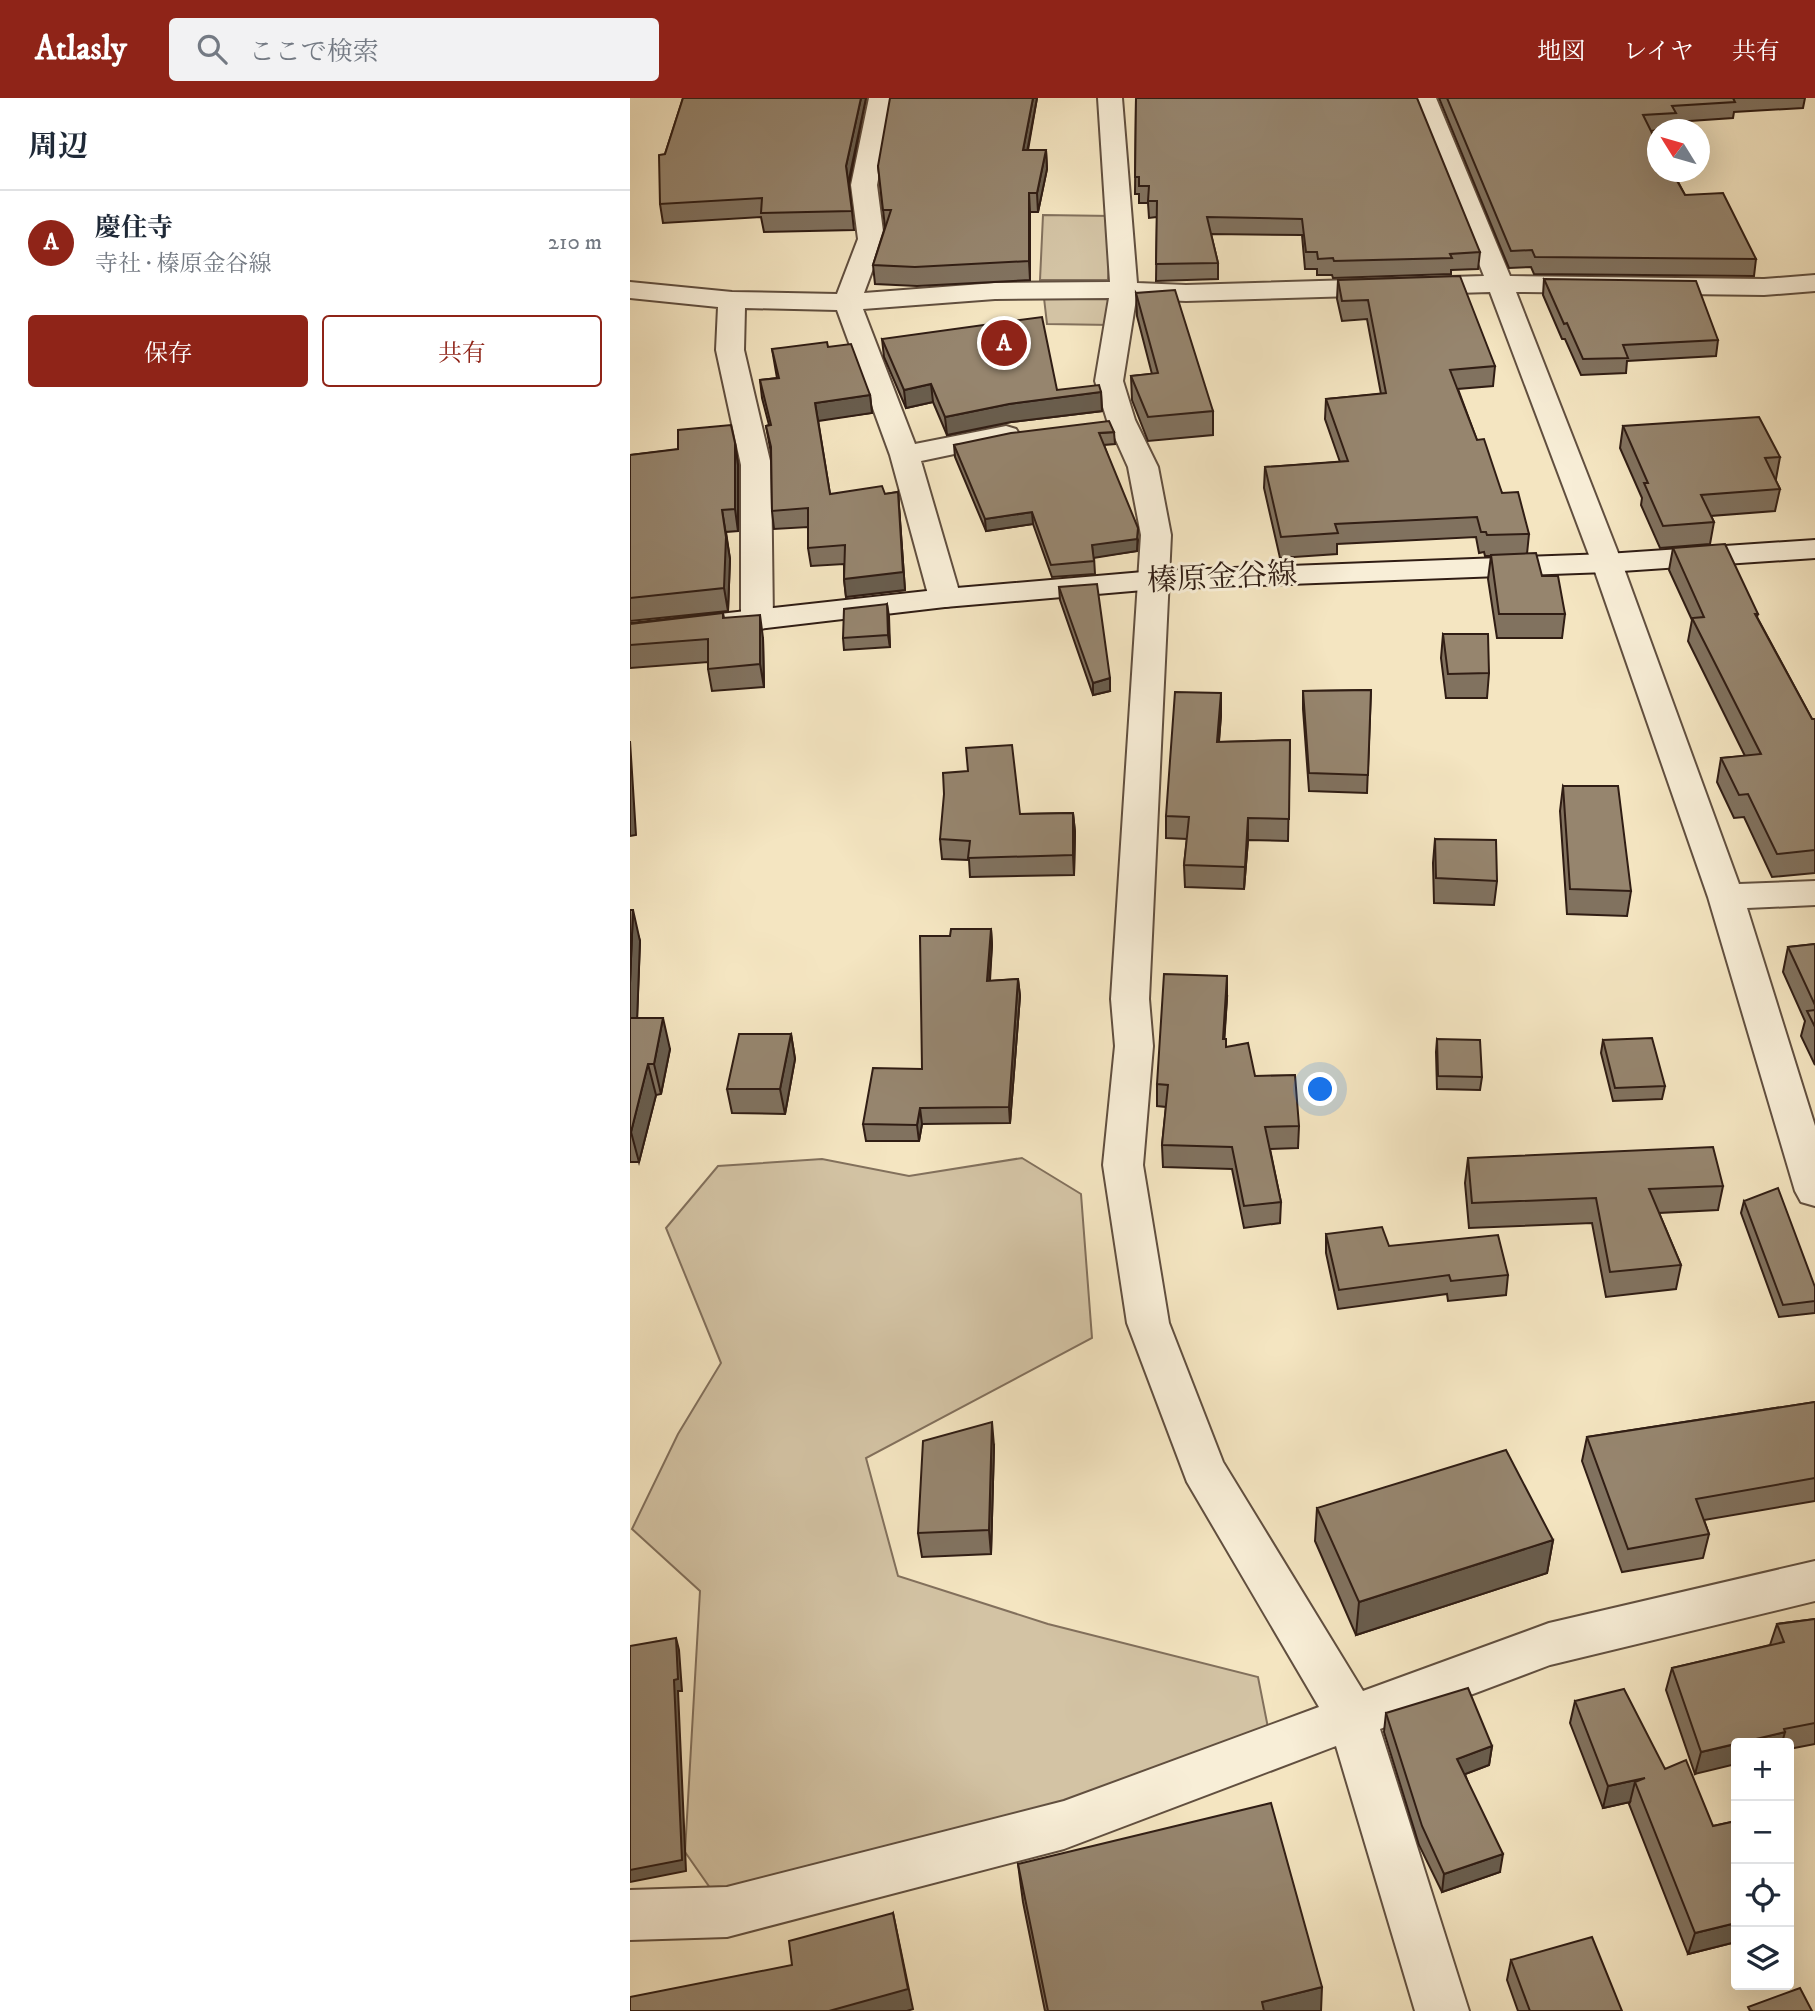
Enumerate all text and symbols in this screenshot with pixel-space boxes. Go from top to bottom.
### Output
search box [169,18,659,81]
text: Atlasly [35,29,127,70]
icon: search [193,30,231,68]
text: ここで検索 [249,36,379,69]
text: 地図 [1537,37,1585,67]
text: レイヤ [1623,37,1694,67]
text: 共有 [1732,37,1780,67]
north arrow [1647,119,1710,182]
text: 周辺 [28,129,88,166]
text: 慶住寺 [95,212,173,245]
text: A [44,228,58,257]
text: 210 m [548,228,602,257]
text: 寺社 · 榛原金谷線 [95,250,271,279]
button: 保存 [28,315,308,387]
button: 共有 [322,315,602,387]
pin: A [981,317,1027,369]
street label: 榛原金谷線 [1146,556,1298,600]
your location [1303,1072,1337,1106]
map controls [1731,1738,1794,1990]
button: + [1731,1738,1794,1801]
button: − [1731,1801,1794,1864]
button: locate [1731,1864,1794,1927]
button: layers [1731,1927,1794,1990]

